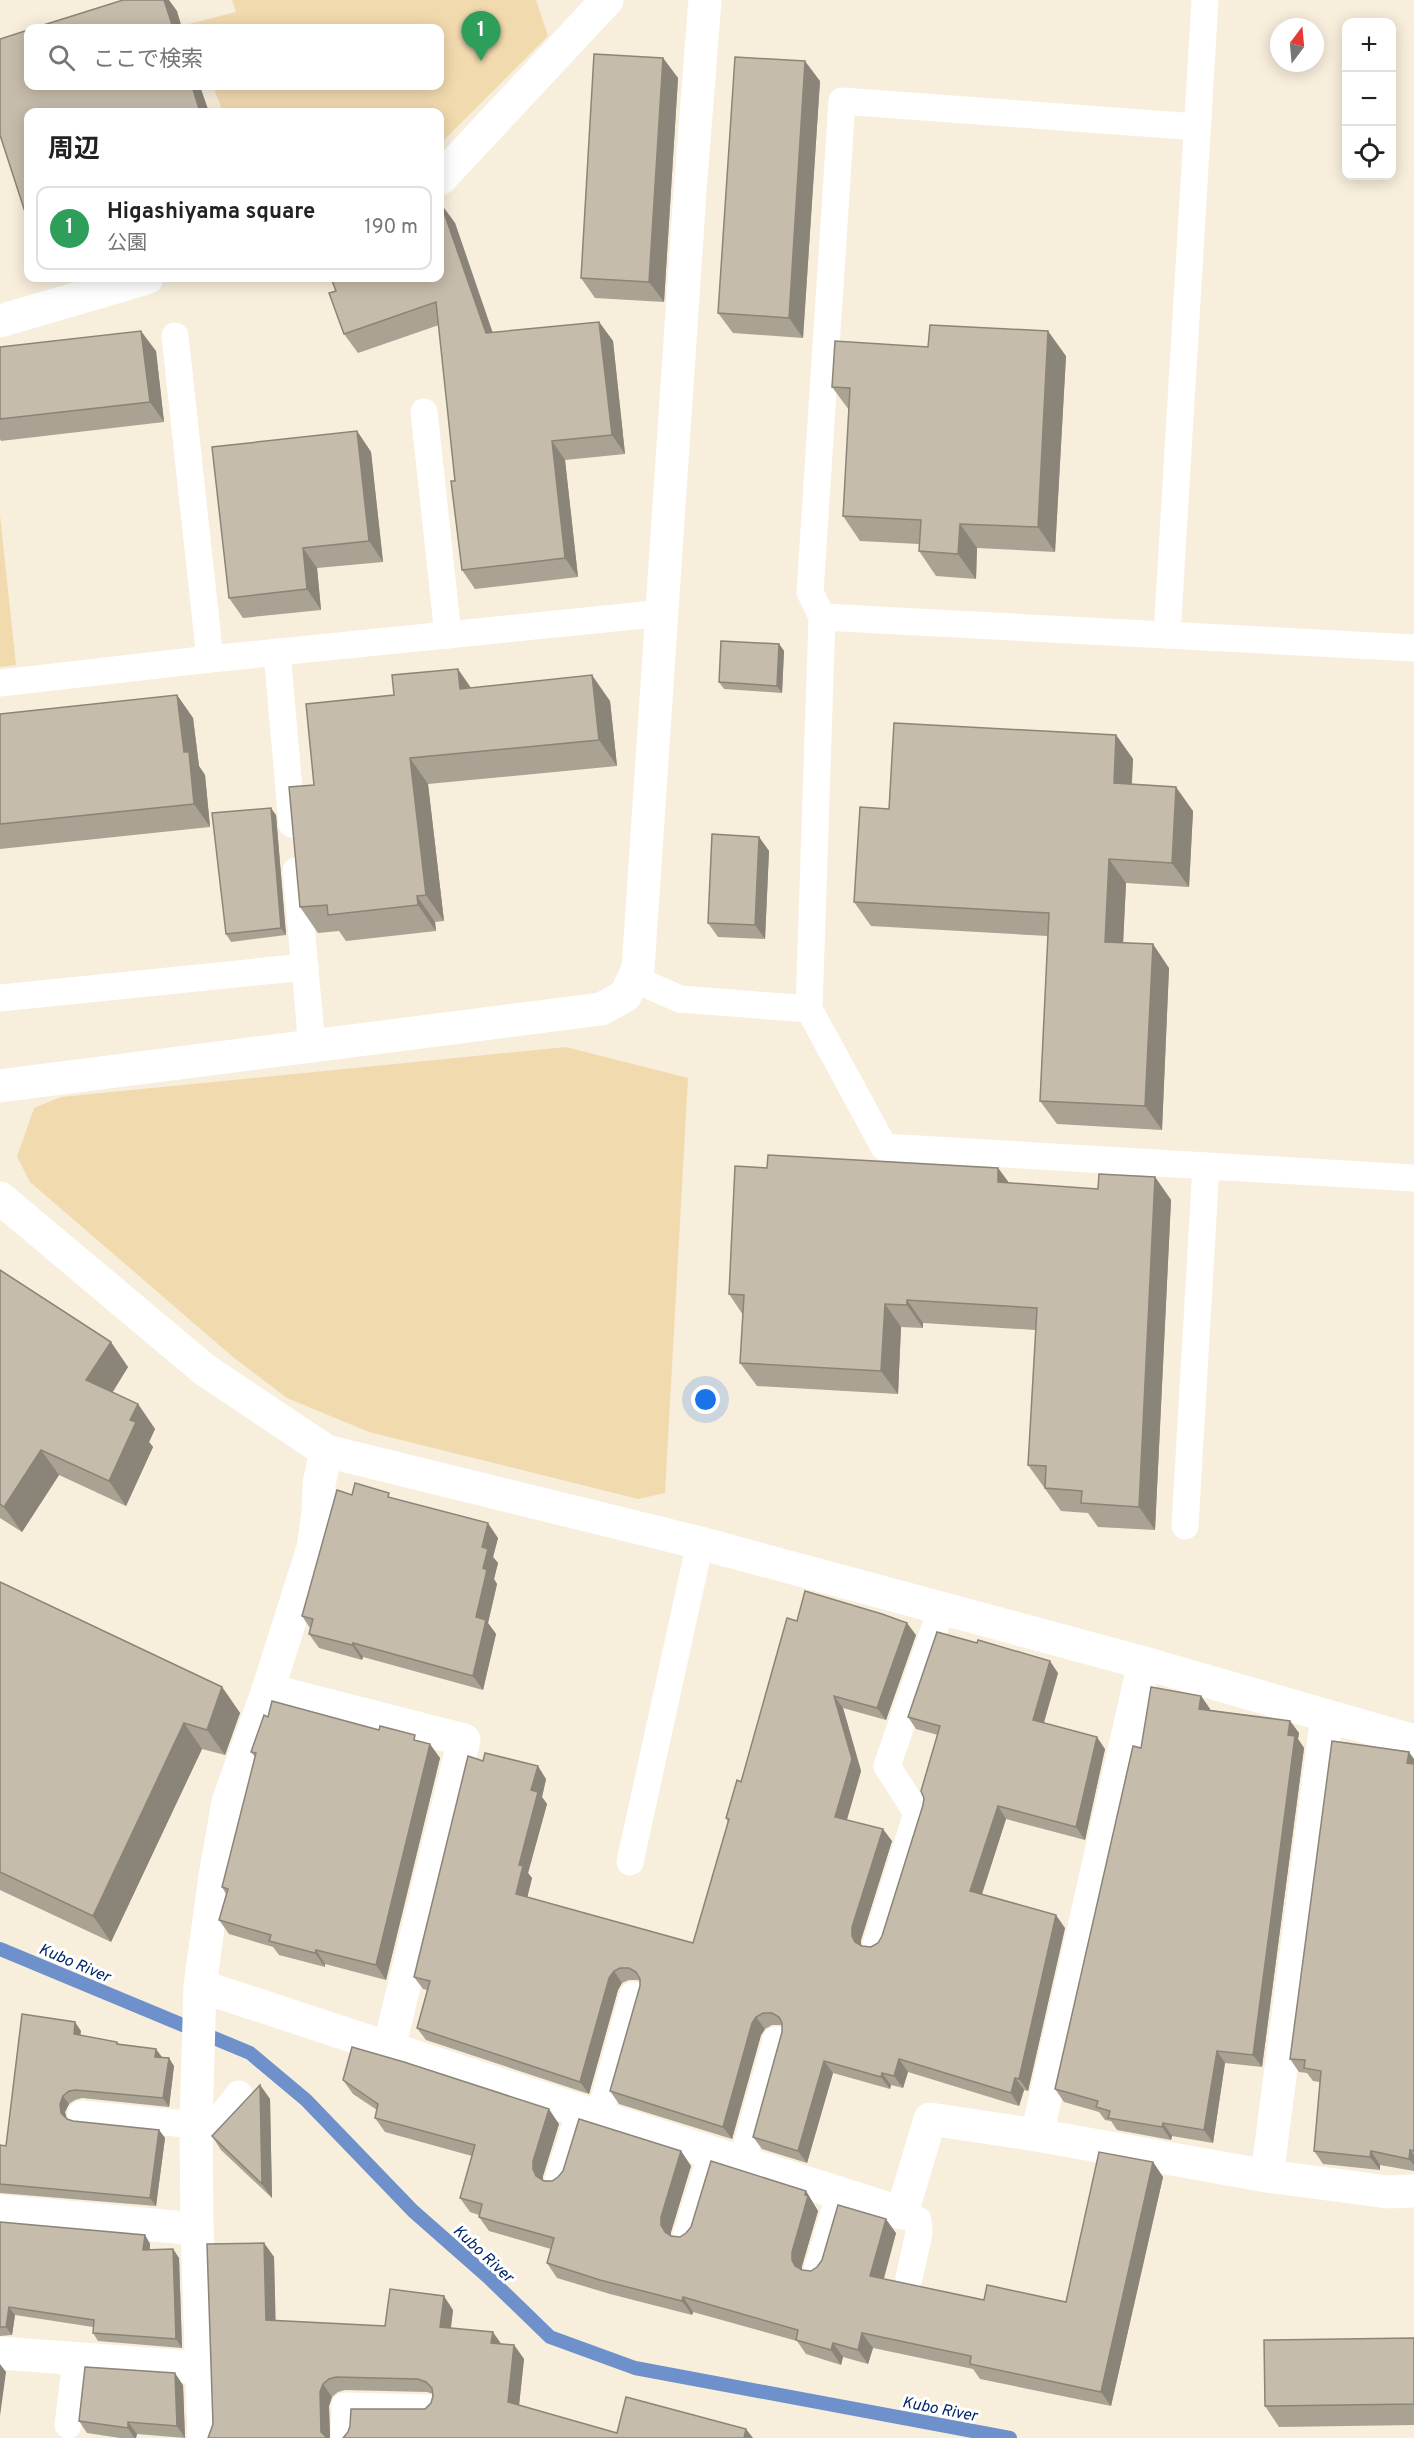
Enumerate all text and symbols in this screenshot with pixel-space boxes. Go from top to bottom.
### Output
pin: 1 [462,11,500,61]
north arrow [1270,18,1324,72]
map controls [1342,18,1396,180]
button: + [1342,18,1396,72]
search box [24,24,444,90]
icon: search [45,41,78,74]
text: ここで検索 [93,47,203,74]
button: − [1342,72,1396,126]
button: locate [1342,126,1396,180]
text: 周辺 [48,134,100,167]
text: Higashiyama square [107,199,315,226]
text: 1 [66,215,74,241]
text: 190 m [364,215,418,241]
text: 公園 [107,231,147,257]
your location [691,1385,720,1414]
water label: Kubo River [35,1940,115,1989]
water label: Kubo River [448,2221,519,2289]
water label: Kubo River [900,2393,981,2427]

